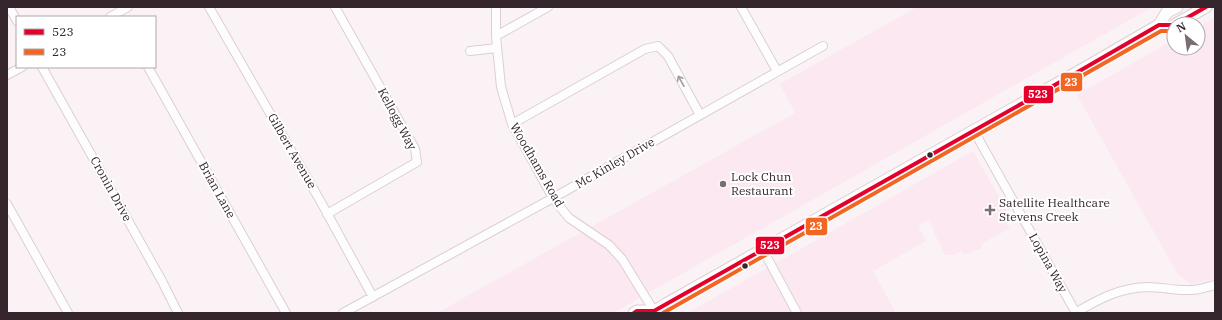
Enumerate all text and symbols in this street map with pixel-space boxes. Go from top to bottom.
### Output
legend [16,16,156,68]
north arrow [1166,16,1206,56]
text: N [1174,19,1189,35]
text: 523 [52,24,74,39]
text: 23 [52,44,66,59]
line badge: 23 [1060,72,1083,92]
one-way arrow [677,75,684,87]
text: 23 [1064,75,1078,89]
street label: Kellogg Way [375,85,420,153]
line badge: 523 [1023,85,1054,104]
text: 523 [1028,87,1048,101]
street label: Gilbert Avenue [265,110,320,191]
street label: Woodhams Road [507,120,568,210]
street label: Mc Kinley Drive [573,134,657,191]
unlabelled marker [925,150,935,160]
street label: Cronin Drive [87,154,135,224]
street label: Brian Lane [196,159,239,220]
place label: Lock Chun Restaurant [731,169,793,198]
marker: Lock Chun Restaurant [718,179,728,189]
place label: Satellite Healthcare Stevens Creek [999,195,1110,224]
marker: Satellite Healthcare Stevens Creek [984,204,996,216]
line badge: 23 [805,217,828,236]
text: 23 [809,219,823,233]
street label: Lopina Way [1026,230,1071,296]
line badge: 523 [755,236,785,255]
text: 523 [760,238,780,252]
unlabelled marker [740,261,750,271]

